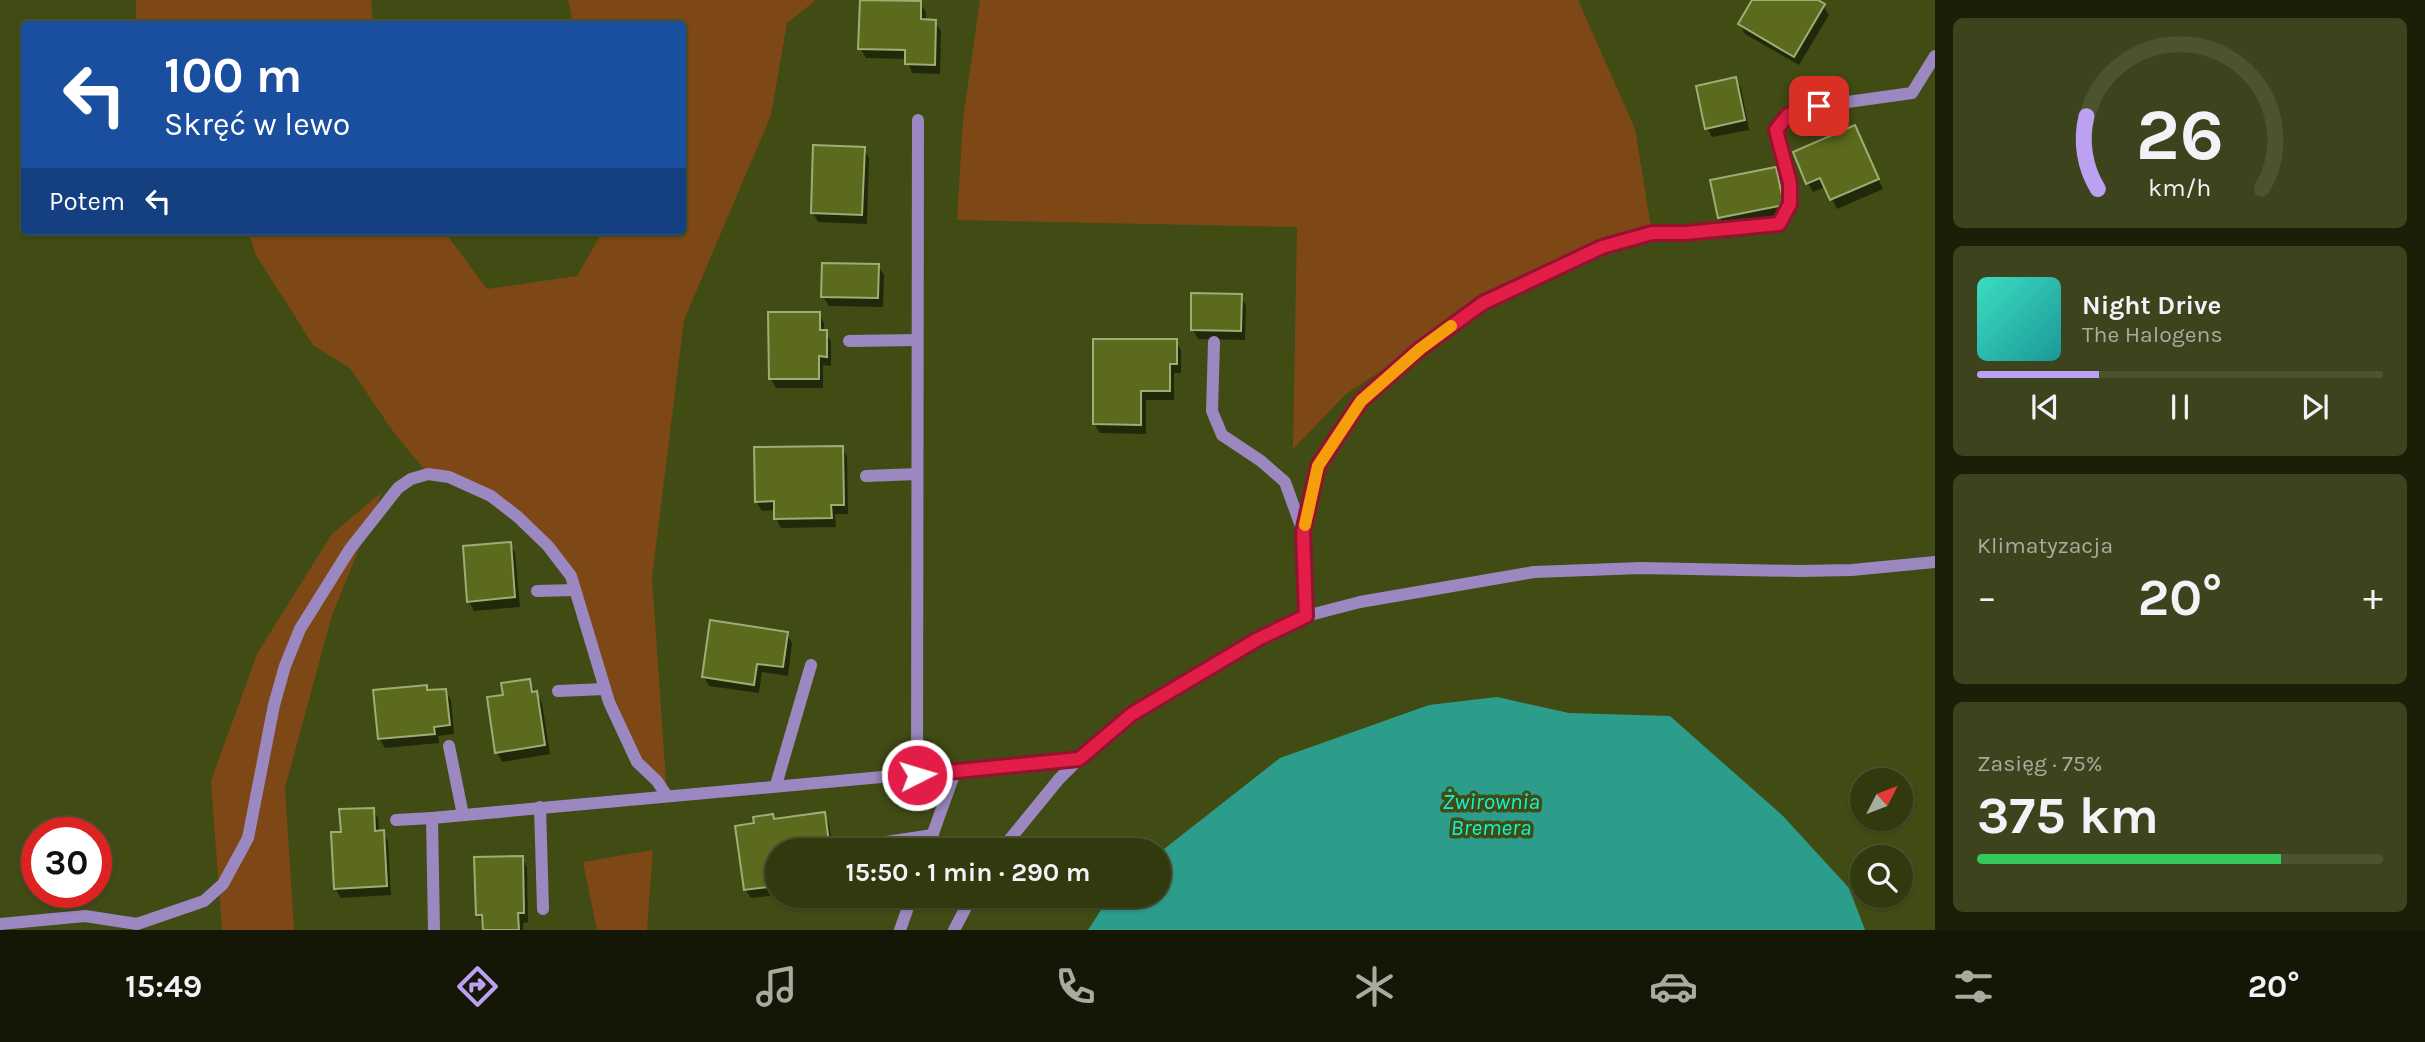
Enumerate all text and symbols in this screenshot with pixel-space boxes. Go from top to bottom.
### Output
text: 100 m [164,47,302,104]
icon: left [49,49,140,140]
pin [1789,76,1849,136]
icon: arrive [1800,87,1838,125]
text: 26 [2136,92,2224,177]
text: Skręć w lewo [164,106,350,143]
text: km/h [2148,173,2212,202]
icon: left [139,182,177,220]
text: Potem [49,186,125,217]
text: Night Drive [2082,290,2221,321]
text: The Halogens [2082,321,2222,348]
icon: previous [2026,388,2064,426]
icon: pause [2161,388,2199,426]
icon: next [2296,388,2334,426]
text: Klimatyzacja [1977,532,2113,559]
text: 20° [2138,567,2222,628]
text: − [1977,575,1997,620]
text: + [2363,575,2383,620]
position arrow [880,738,954,812]
text: Zasięg · 75% [1977,750,2103,777]
north arrow [1850,768,1913,831]
map controls [1850,768,1913,908]
text: 375 km [1977,785,2159,846]
water label: Żwirownia Bremera [1442,788,1540,841]
speed limit sign: 30 [21,817,112,908]
button: search [1850,845,1913,908]
text: 15:50 · 1 min · 290 m [845,857,1091,888]
icon: directions [453,962,502,1011]
icon: music [752,962,801,1011]
icon: phone [1051,962,1100,1011]
icon: climate [1350,962,1399,1011]
icon: car [1649,962,1698,1011]
icon: filters [1949,962,1998,1011]
text: 15:49 [125,968,202,1005]
text: 20° [2248,968,2300,1005]

